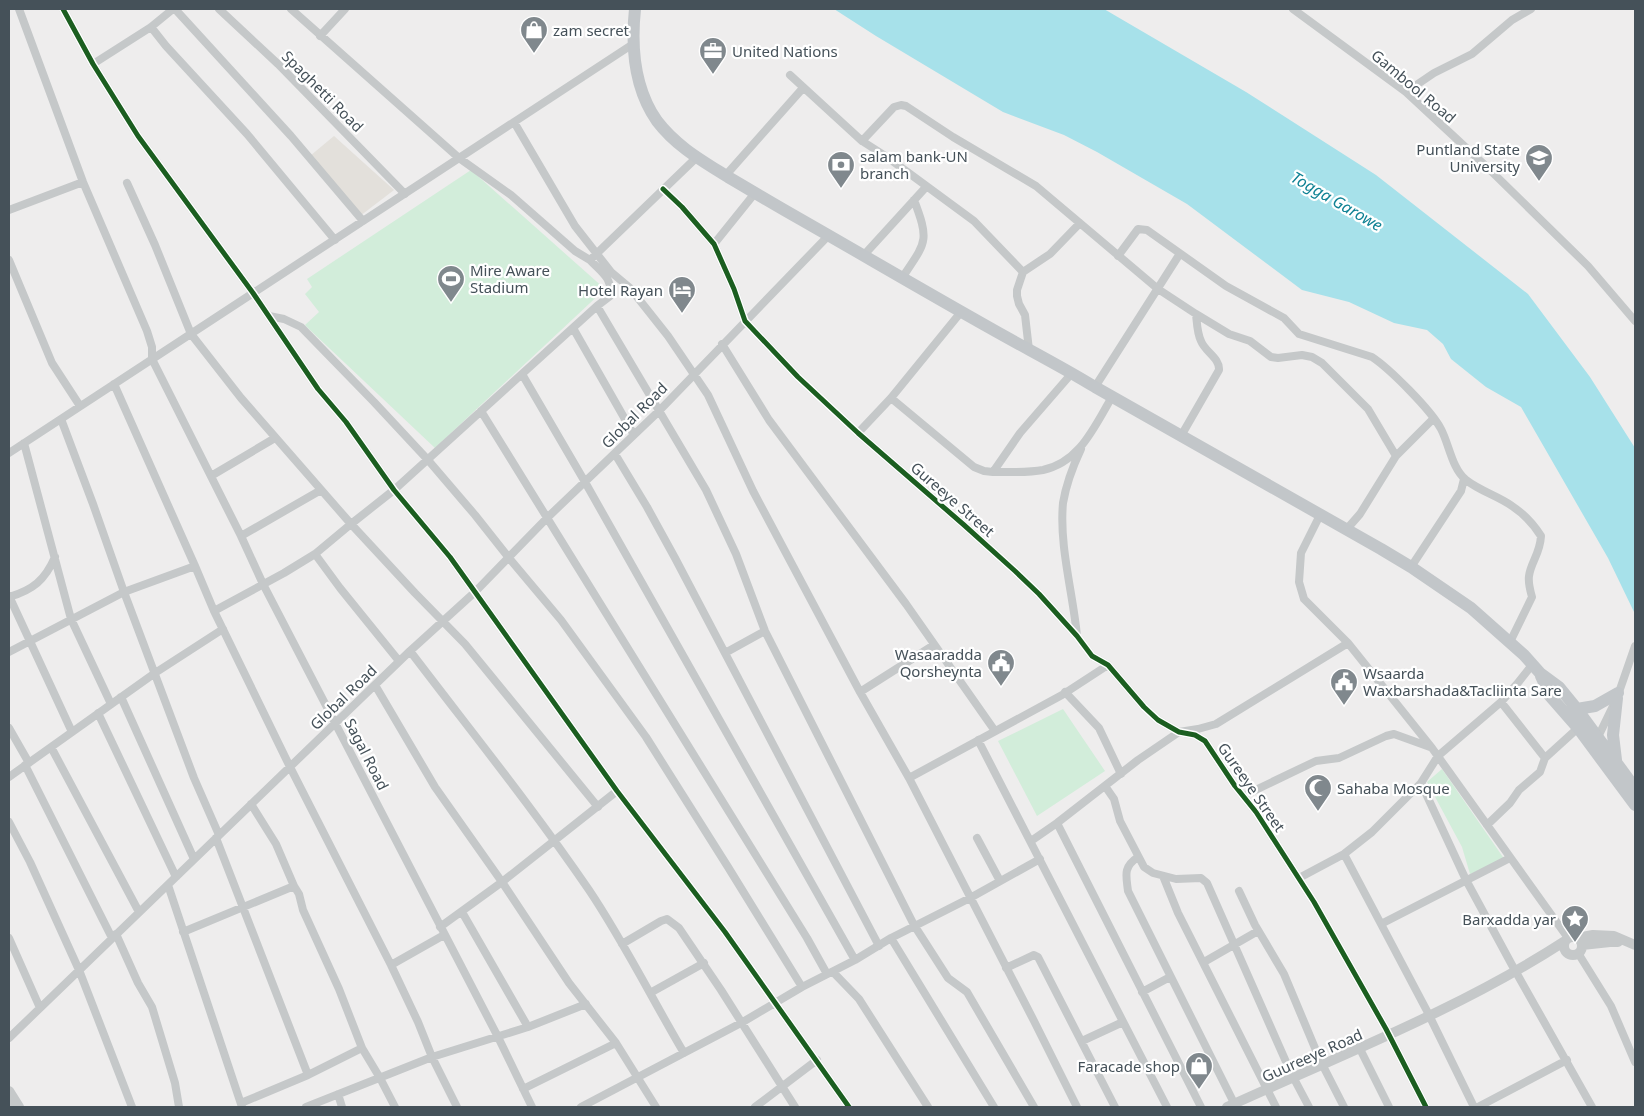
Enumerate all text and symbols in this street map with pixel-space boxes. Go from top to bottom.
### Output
shop icon: zam secret [519,15,549,54]
place label: zam secret [553,20,630,40]
office icon: United Nations [698,36,728,75]
place label: United Nations [732,41,838,61]
street label: Gambool Road [1368,45,1460,127]
street label: Spaghetti Road [278,46,368,136]
place label: Puntland State University [1416,139,1520,176]
school or university icon: Puntland State University [1524,143,1554,182]
place label: salam bank-UN branch [860,146,968,183]
bank icon: salam bank-UN branch [826,150,856,189]
water label: Togga Garowe [1287,166,1387,236]
place label: Mire Aware Stadium [470,260,550,297]
sports icon: Mire Aware Stadium [436,264,466,303]
hotel icon: Hotel Rayan [667,275,697,314]
place label: Hotel Rayan [578,280,663,300]
street label: Global Road [597,378,671,452]
street label: Gureeye Street [907,457,999,541]
place label: Wasaaradda Qorsheynta [895,644,982,681]
public building icon: Wasaaradda Qorsheynta [986,648,1016,687]
street label: Global Road [305,660,381,734]
place label: Wsaarda Waxbarshada&Tacliinta Sare [1363,663,1562,700]
public building icon: Wsaarda Waxbarshada&Tacliinta Sare [1329,667,1359,706]
street label: Sagal Road [340,715,394,793]
street label: Gureeye Street [1214,738,1291,836]
mosque icon: Sahaba Mosque [1303,773,1333,812]
place label: Sahaba Mosque [1337,778,1450,798]
place icon: Barxadda yar [1560,904,1590,943]
place label: Barxadda yar [1462,909,1556,929]
street label: Guureeye Road [1259,1024,1365,1086]
shop icon: Faracade shop [1184,1051,1214,1090]
place label: Faracade shop [1078,1056,1180,1076]

